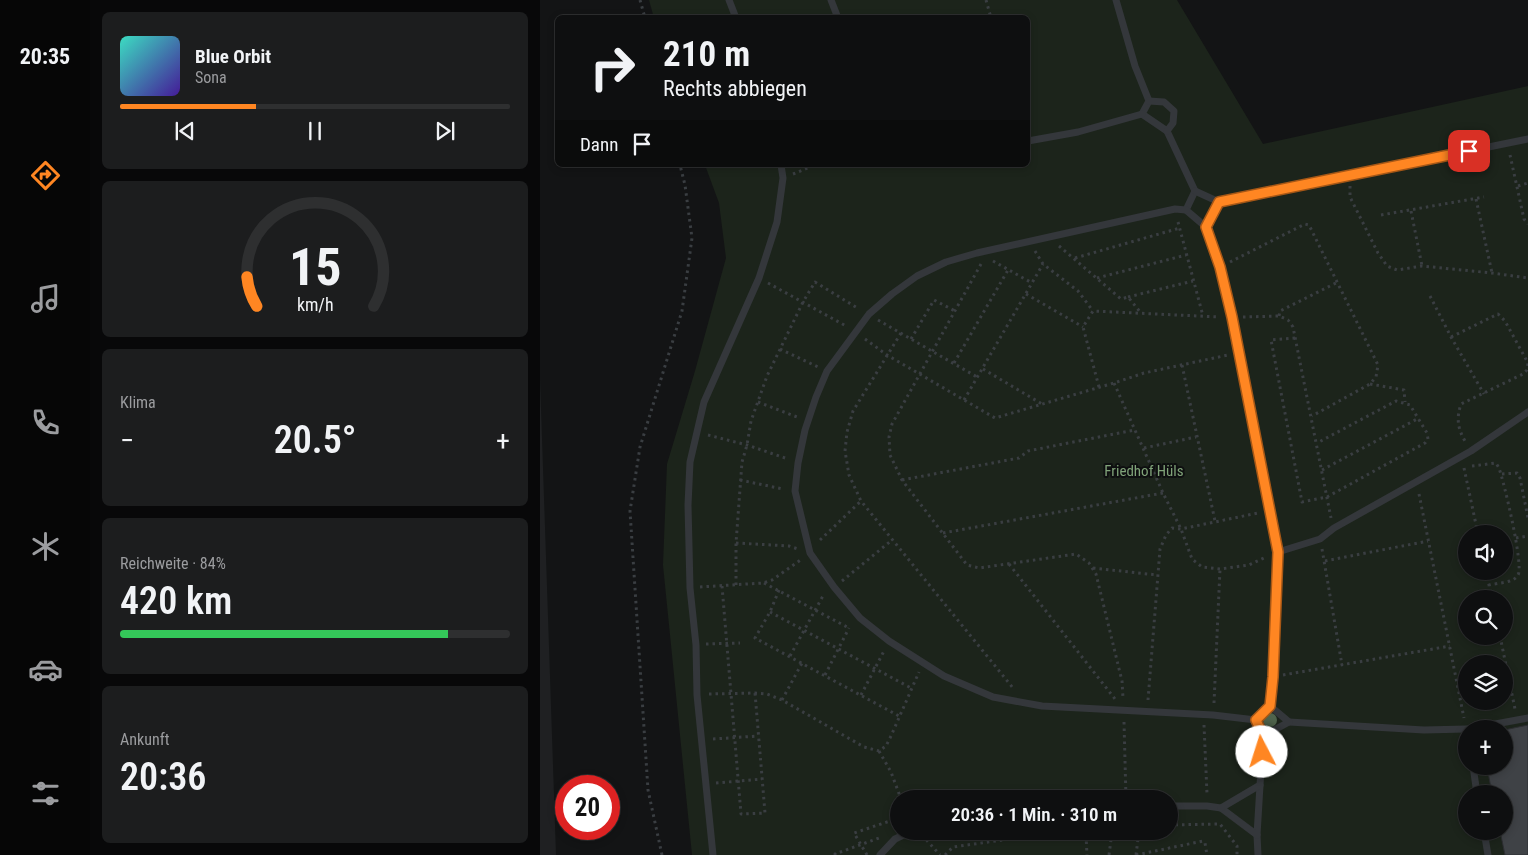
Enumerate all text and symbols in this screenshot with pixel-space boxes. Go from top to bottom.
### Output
text: 210 m [663,34,750,75]
icon: right [580,35,645,100]
text: 20:35 [20,44,70,69]
text: Blue Orbit [195,45,271,68]
text: Sona [195,68,227,87]
text: Rechts abbiegen [663,76,807,101]
icon: previous [171,117,199,145]
icon: pause [301,117,329,145]
icon: next [431,117,459,145]
icon: arrive [628,130,656,158]
pin [1448,130,1490,172]
text: Dann [580,133,618,156]
icon: arrive [1455,137,1483,165]
icon: directions [28,158,63,193]
text: 15 [289,237,341,298]
icon: music [28,281,63,316]
text: km/h [297,294,333,315]
text: Klima [120,393,156,412]
icon: phone [28,405,63,440]
text: 20.5° [274,418,356,462]
text: − [120,424,134,457]
text: + [496,424,510,457]
park label: Friedhof Hüls [1104,462,1184,480]
map controls [1458,525,1513,840]
button: sound [1458,525,1513,580]
icon: climate [28,529,63,564]
text: Reichweite · 84% [120,554,226,573]
text: 420 km [120,579,232,623]
button: search [1458,590,1513,645]
icon: car [28,652,63,687]
button: layers [1458,655,1513,710]
button: + [1458,720,1513,775]
position arrow [1235,725,1287,777]
text: Ankunft [120,730,169,749]
text: 20:36 [120,755,206,799]
speed limit sign: 20 [555,775,620,840]
icon: filters [28,776,63,811]
button: − [1458,785,1513,840]
text: 20:36 · 1 Min. · 310 m [951,803,1117,826]

